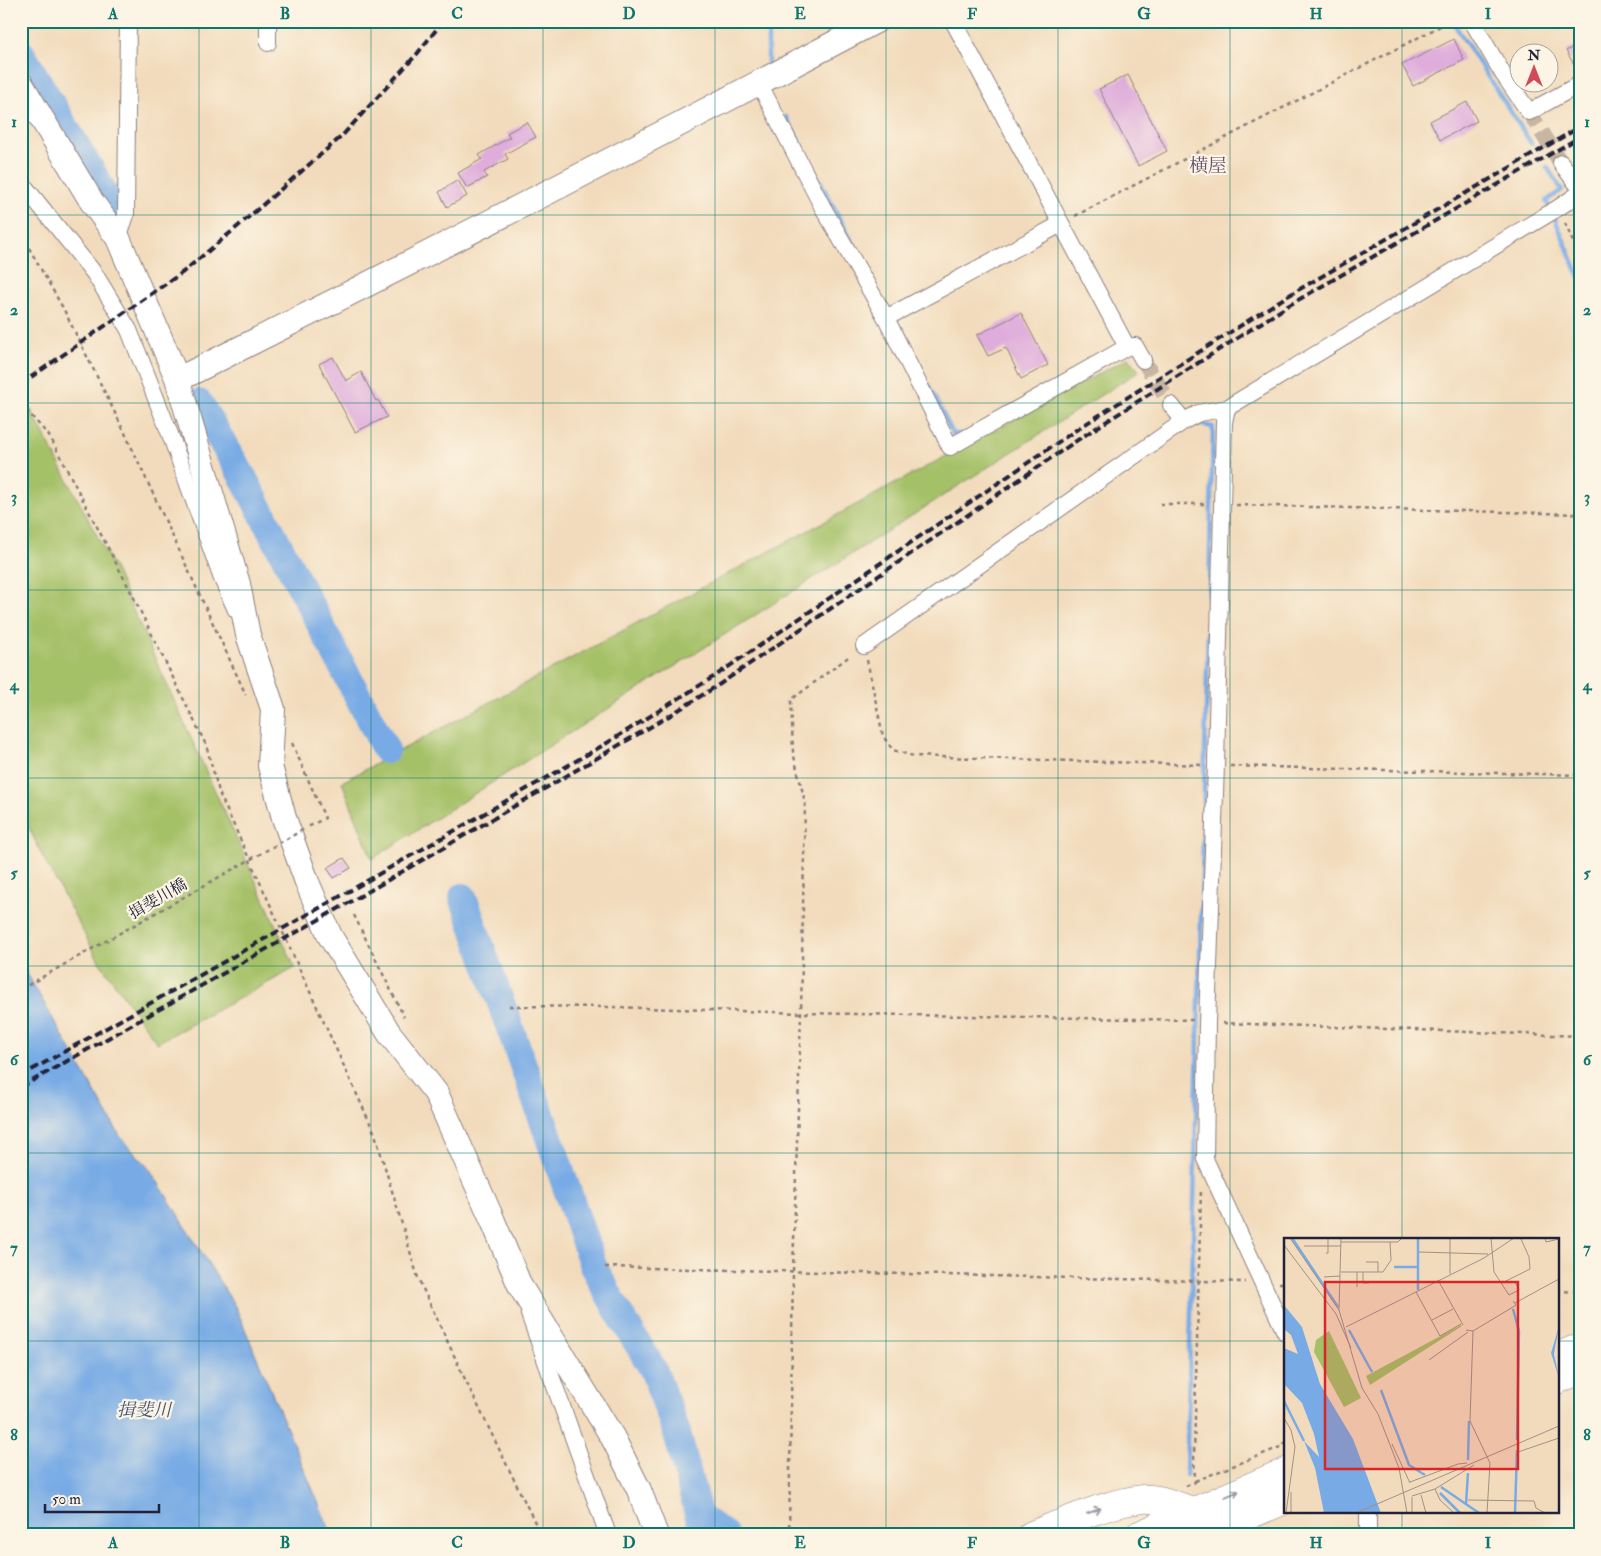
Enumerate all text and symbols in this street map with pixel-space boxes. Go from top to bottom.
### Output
text: A [107,4,119,24]
text: B [280,4,290,24]
text: C [451,4,463,24]
text: D [622,4,636,24]
text: E [794,4,806,24]
text: F [967,4,977,24]
text: G [1137,4,1151,24]
text: H [1309,4,1323,24]
text: I [1485,4,1492,24]
north arrow [1508,42,1558,92]
text: N [1527,47,1541,64]
text: 1 [11,112,17,132]
text: 1 [1584,112,1590,132]
district label: 横屋 [1189,154,1227,178]
text: 2 [10,300,18,320]
text: 2 [1583,300,1591,320]
text: 3 [11,487,17,507]
text: 3 [1584,487,1590,507]
text: 4 [9,675,20,695]
text: 4 [1582,675,1593,695]
text: 5 [10,863,18,883]
text: 5 [1583,863,1591,883]
street label: 揖斐川橋 [125,874,191,924]
text: 6 [10,1050,20,1070]
text: 6 [1583,1050,1593,1070]
text: 7 [10,1238,18,1258]
inset map [1284,1238,1558,1514]
text: 7 [1583,1238,1591,1258]
water label: 揖斐川 [117,1399,173,1422]
text: 8 [10,1425,18,1445]
text: 8 [1583,1425,1591,1445]
scale bar [45,1481,159,1513]
one-way arrow [1224,1489,1239,1499]
text: 50 m [52,1490,81,1509]
one-way arrow [1086,1506,1101,1515]
text: A [107,1533,119,1553]
text: B [280,1533,290,1553]
text: C [451,1533,463,1553]
text: D [622,1533,636,1553]
text: E [794,1533,806,1553]
text: F [967,1533,977,1553]
text: G [1137,1533,1151,1553]
text: H [1309,1533,1323,1553]
text: I [1485,1533,1492,1553]

